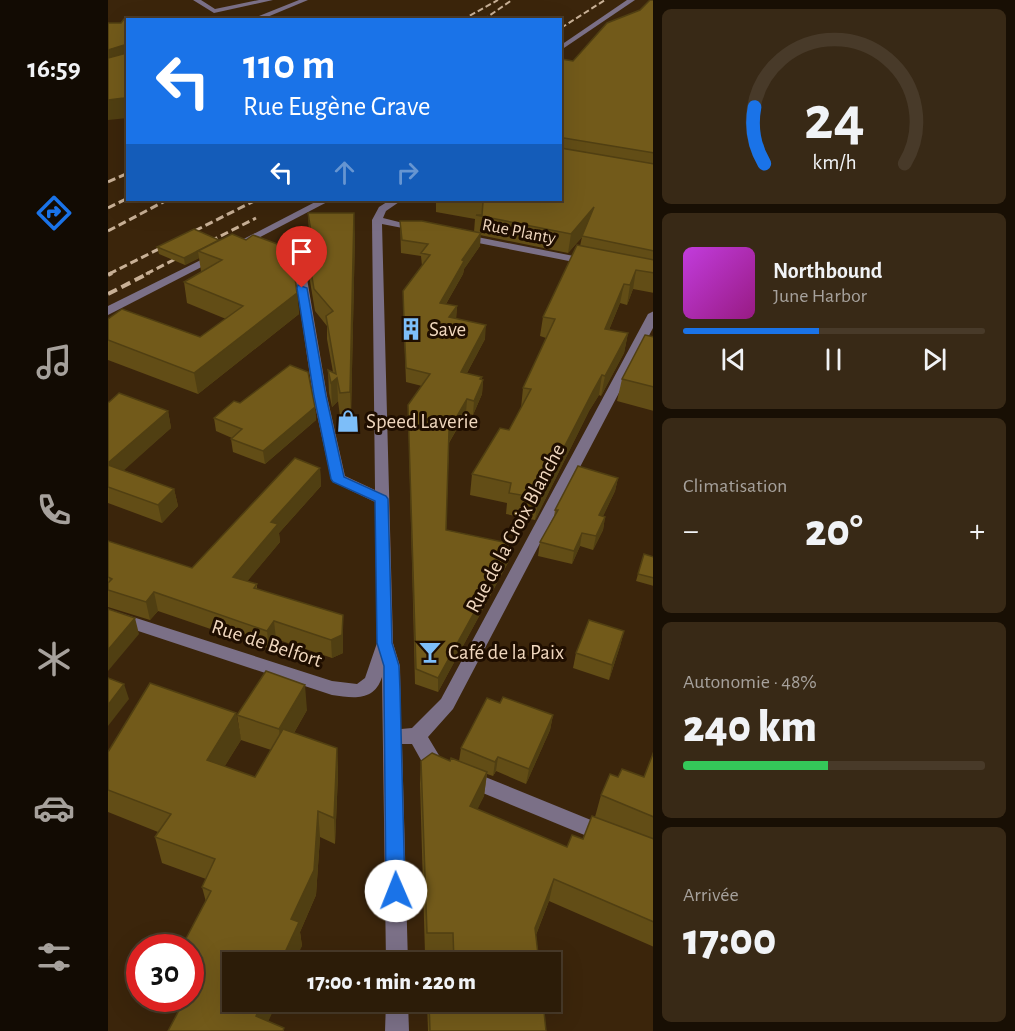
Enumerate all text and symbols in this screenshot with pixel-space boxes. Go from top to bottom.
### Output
icon: left [144,42,222,120]
text: 110 m [243,44,335,86]
text: 16:59 [27,55,81,82]
text: 24 [804,88,864,150]
text: Rue Eugène Grave [243,93,431,120]
text: km/h [812,152,856,173]
icon: left [265,156,298,189]
icon: ahead [328,156,361,189]
icon: right [391,156,424,189]
icon: directions [33,192,75,234]
street label: Rue Planty [480,216,558,248]
pin [276,226,327,288]
icon: arrive [285,235,318,268]
text: Northbound [773,260,882,282]
text: June Harbor [773,286,867,306]
building icon: Save [398,316,424,342]
place label: Save [429,319,466,340]
icon: music [33,341,75,383]
icon: previous [717,343,750,376]
icon: pause [817,343,850,376]
icon: next [918,343,951,376]
shop icon: Speed Laverie [335,408,361,434]
place label: Speed Laverie [366,411,478,432]
street label: Rue de la Croix Blanche [462,440,569,616]
text: Climatisation [683,476,787,496]
icon: phone [33,489,75,531]
text: 20° [805,509,863,554]
text: − [683,515,699,548]
text: + [969,515,985,548]
street label: Rue de Belfort [209,616,325,671]
icon: climate [33,638,75,680]
bar icon: Café de la Paix [417,639,443,665]
place label: Café de la Paix [448,642,564,663]
text: Autonomie · 48% [683,672,817,692]
text: 240 km [683,705,817,750]
icon: car [33,787,75,829]
position arrow [364,859,428,923]
text: Arrivée [683,885,739,905]
text: 17:00 [683,918,776,963]
speed limit sign: 30 [126,934,204,1012]
icon: filters [33,936,75,978]
text: 17:00 · 1 min · 220 m [307,971,476,993]

